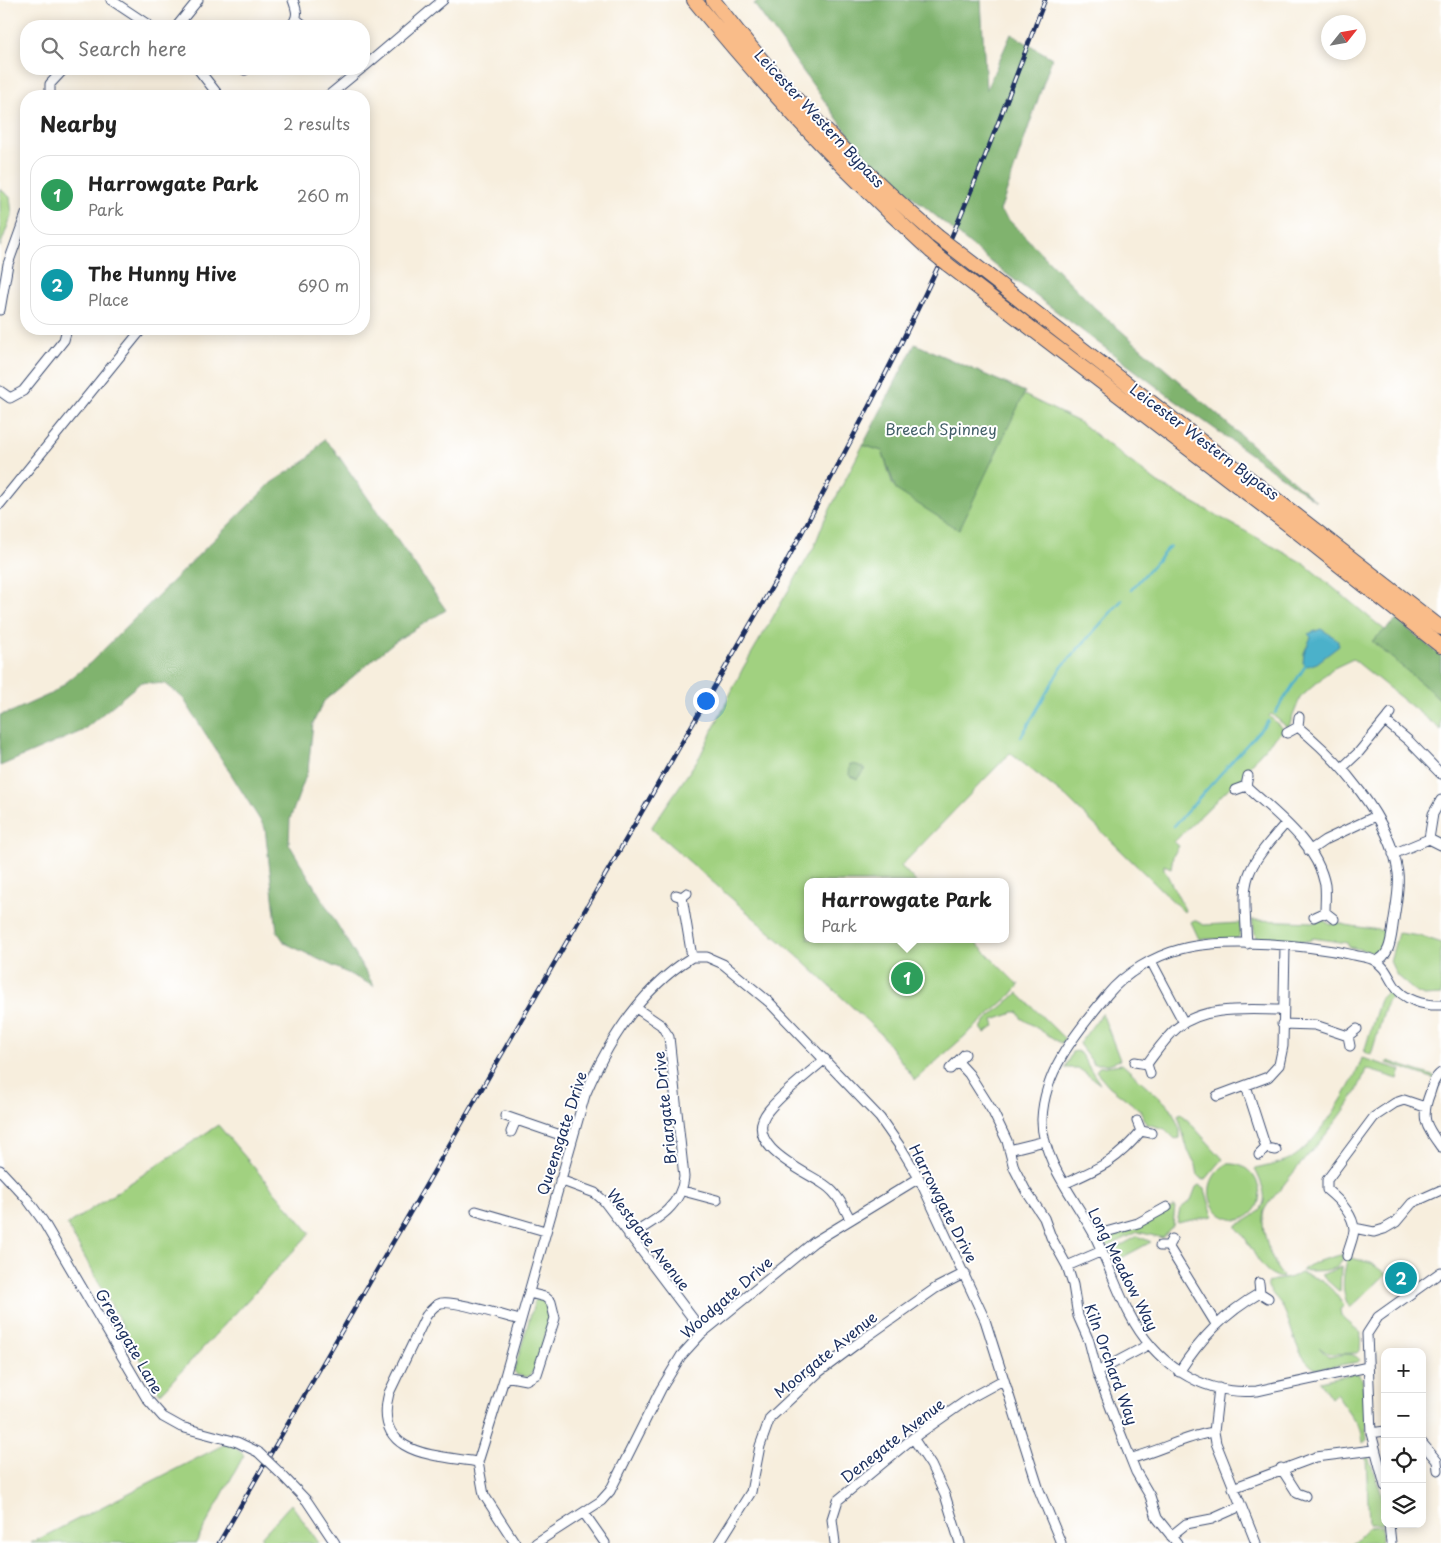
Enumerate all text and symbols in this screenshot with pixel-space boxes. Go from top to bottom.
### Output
north arrow [1321,15,1366,60]
search box [20,20,370,75]
icon: search [38,34,66,62]
text: Search here [78,34,187,62]
street label: Leicester Western Bypass [750,44,890,192]
text: Nearby [40,107,117,139]
text: 2 results [283,111,350,135]
text: Harrowgate Park [88,169,258,197]
text: 1 [53,183,61,207]
text: 260 m [297,183,349,207]
text: Park [88,197,124,221]
text: The Hunny Hive [88,259,237,287]
text: 2 [51,273,63,297]
text: 690 m [298,273,349,297]
text: Place [88,287,129,311]
street label: Leicester Western Bypass [1125,377,1285,505]
park label: Breech Spinney [885,417,997,440]
your location [693,688,719,714]
popup [804,878,1009,943]
text: Harrowgate Park [821,885,992,913]
text: Park [821,913,857,937]
pin: 1 [891,959,923,997]
street label: Briargate Drive [647,1050,681,1166]
street label: Queensgate Drive [530,1068,592,1198]
street label: Harrowgate Drive [904,1140,984,1266]
street label: Westgate Avenue [602,1183,696,1295]
street label: Long Meadow Way [1083,1203,1165,1335]
street label: Woodgate Drive [675,1250,777,1343]
pin: 2 [1385,1259,1417,1297]
street label: Greengate Lane [91,1284,169,1398]
street label: Kiln Orchard Way [1079,1300,1145,1428]
street label: Moorgate Avenue [769,1305,881,1403]
map controls [1381,1348,1426,1528]
button: + [1381,1348,1426,1393]
street label: Denegate Avenue [835,1392,949,1488]
button: − [1381,1393,1426,1438]
button: locate [1381,1438,1426,1483]
button: layers [1381,1483,1426,1528]

